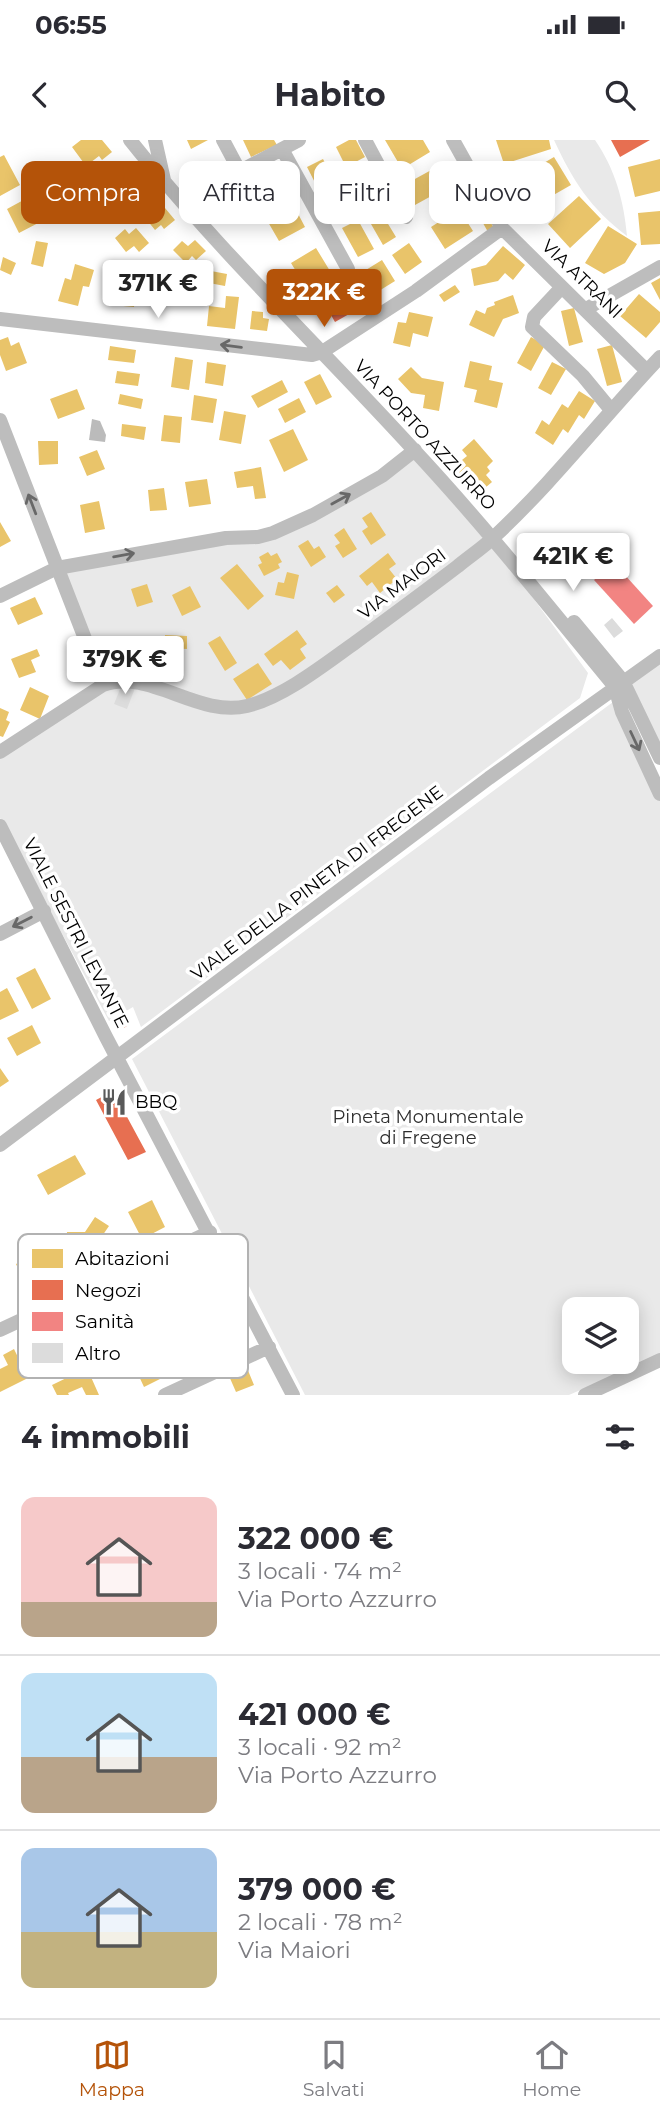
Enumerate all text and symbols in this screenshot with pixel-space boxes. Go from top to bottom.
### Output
text: 06:55 [35,9,107,41]
text: Habito [274,75,386,114]
icon: back [21,76,59,114]
icon: search [601,76,639,114]
chip: Compra [21,161,165,224]
chip: Affitta [179,161,300,224]
chip: Filtri [314,161,415,224]
chip: Nuovo [429,161,555,224]
street label: VIA ATRANI [537,235,627,323]
pin: 371K € [101,260,215,320]
text: 371K € [118,269,198,297]
pin: 322K € [267,270,381,329]
text: 322K € [283,278,365,306]
one-way arrow [220,340,242,353]
street label: VIA PORTO AZZURRO [349,355,501,515]
one-way arrow [330,492,351,505]
one-way arrow [25,493,38,515]
pin: 421K € [516,533,630,593]
text: 421K € [533,542,613,570]
street label: VIA MAIORI [354,544,450,624]
one-way arrow [112,548,135,561]
pin: 379K € [68,636,182,696]
text: 379K € [83,645,167,673]
one-way arrow [629,730,643,751]
street label: VIALE DELLA PINETA DI FREGENE [187,781,447,985]
street label: VIALE SESTRI LEVANTE [19,835,133,1031]
one-way arrow [12,916,33,930]
restaurant icon: BBQ [99,1087,129,1117]
place label: BBQ [135,1091,177,1113]
park label: Pineta Monumentale di Fregene [332,1106,524,1149]
legend [18,1234,248,1378]
text: Abitazioni [75,1247,170,1270]
text: Negozi [75,1279,142,1302]
map controls [562,1297,639,1374]
button: layers [562,1297,639,1374]
text: Sanità [75,1310,134,1333]
text: Altro [75,1342,121,1365]
icon: filters [601,1418,639,1456]
text: 4 immobili [21,1419,190,1456]
text: 322 000 € [238,1520,393,1557]
icon: home [77,1525,161,1609]
text: 3 locali · 74 m² [238,1557,402,1585]
text: Via Porto Azzurro [238,1585,437,1613]
text: 421 000 € [238,1696,391,1733]
icon: home [77,1701,161,1785]
text: 3 locali · 92 m² [238,1733,402,1761]
text: Via Porto Azzurro [238,1761,437,1789]
text: 379 000 € [238,1871,396,1908]
icon: home [77,1876,161,1960]
text: 2 locali · 78 m² [238,1908,403,1936]
text: Via Maiori [238,1936,351,1964]
tab: Mappa [79,2036,145,2101]
tab: Salvati [303,2036,365,2101]
tab: Home [522,2036,581,2101]

